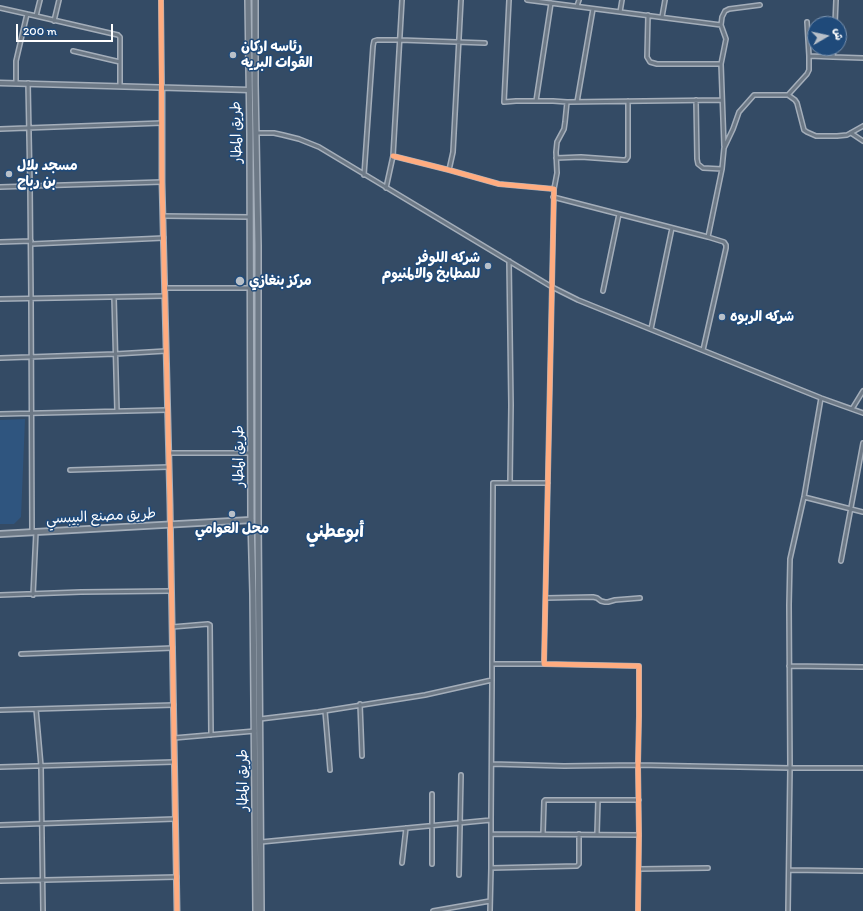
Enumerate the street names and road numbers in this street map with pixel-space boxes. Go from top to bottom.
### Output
street label: طريق المطار [228,101,246,163]
street label: طريق المطار [231,425,247,487]
street label: طريق مصنع البيبسي [46,506,156,528]
street label: طريق المطار [235,749,251,811]

